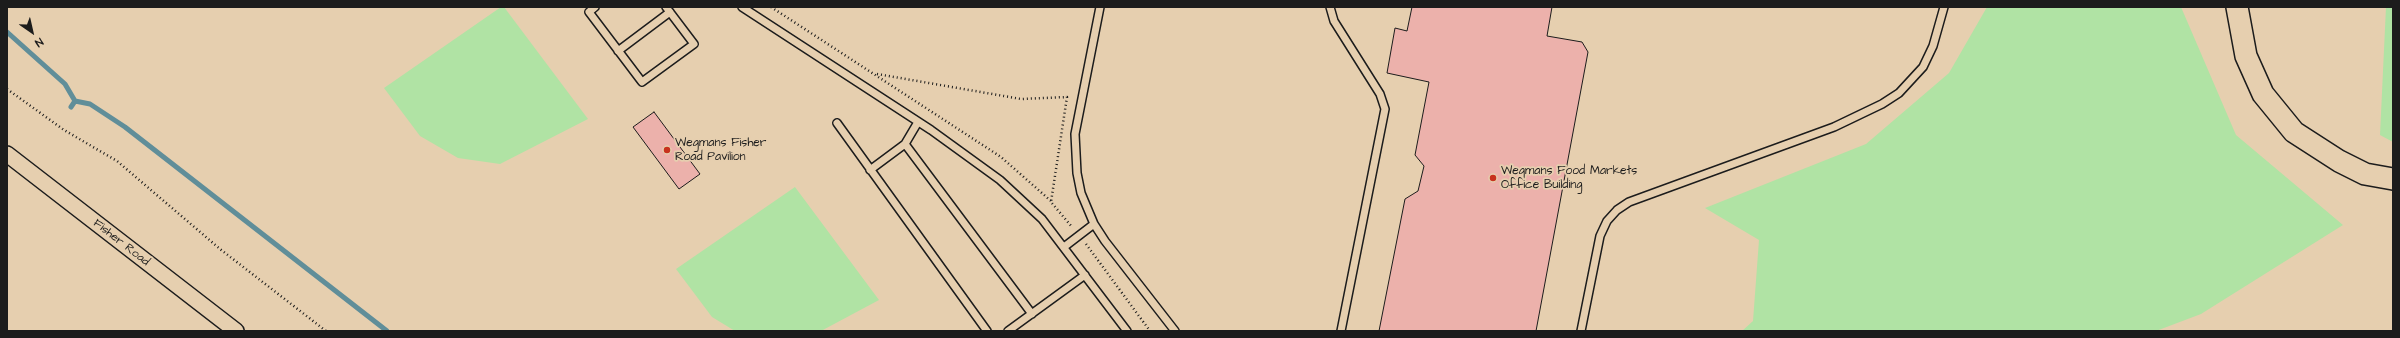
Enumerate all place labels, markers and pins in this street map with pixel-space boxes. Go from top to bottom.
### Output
place label: Wegmans Fisher Road Pavilion [675,136,766,164]
marker: Wegmans Fisher Road Pavilion [662,145,672,155]
place label: Wegmans Food Markets Office Building [1501,164,1637,192]
marker: Wegmans Food Markets Office Building [1488,173,1498,183]

